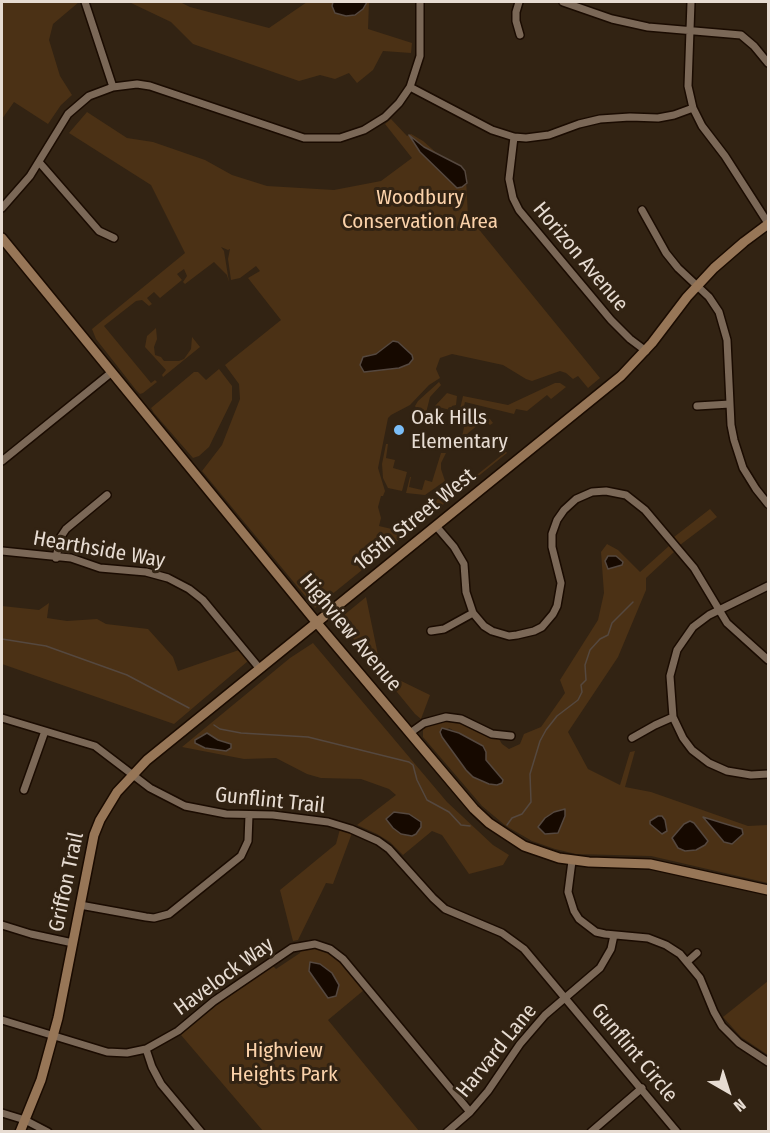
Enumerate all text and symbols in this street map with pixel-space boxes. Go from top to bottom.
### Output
park label: Woodbury Conservation Area [342,185,498,235]
street label: Horizon Avenue [527,197,633,317]
place label: Oak Hills Elementary [411,405,508,455]
marker: Oak Hills Elementary [392,423,406,437]
street label: 165th Street West [349,463,481,577]
street label: Hearthside Way [31,526,167,574]
street label: Highview Avenue [294,569,406,697]
street label: Gunflint Trail [214,783,326,819]
street label: Griffon Trail [44,830,90,934]
street label: Havelock Way [169,932,279,1022]
street label: Gunflint Circle [585,998,683,1108]
street label: Harvard Lane [451,999,543,1103]
park label: Highview Heights Park [230,1038,338,1088]
north arrow [698,1061,758,1121]
text: N [730,1095,749,1116]

